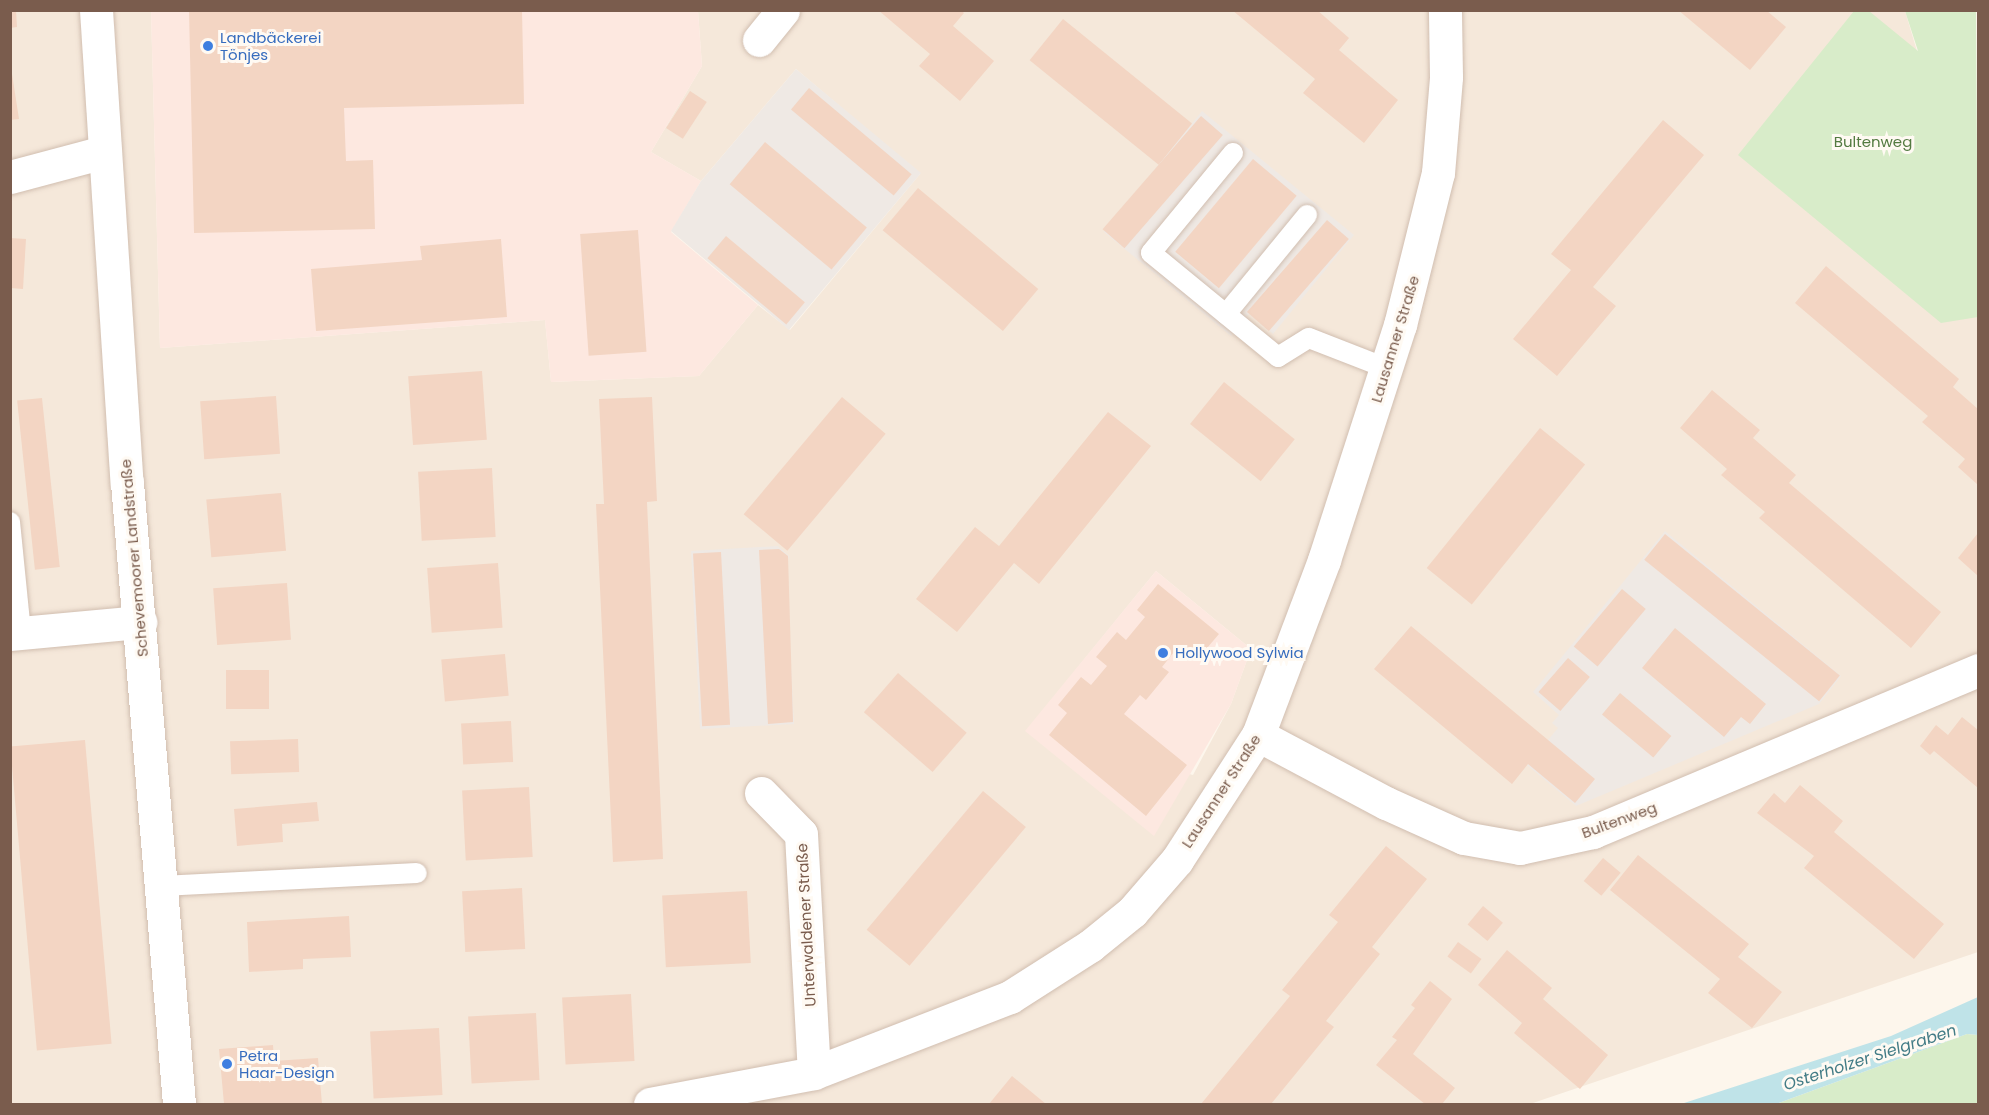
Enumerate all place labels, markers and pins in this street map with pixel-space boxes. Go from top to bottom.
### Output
place label: Landbäckerei Tönjes [220,28,321,63]
marker: Landbäckerei Tönjes [201,39,215,53]
place label: Hollywood Sylwia [1175,644,1304,662]
marker: Hollywood Sylwia [1156,646,1170,660]
place label: Petra Haar-Design [239,1046,335,1081]
marker: Petra Haar-Design [220,1057,234,1071]

